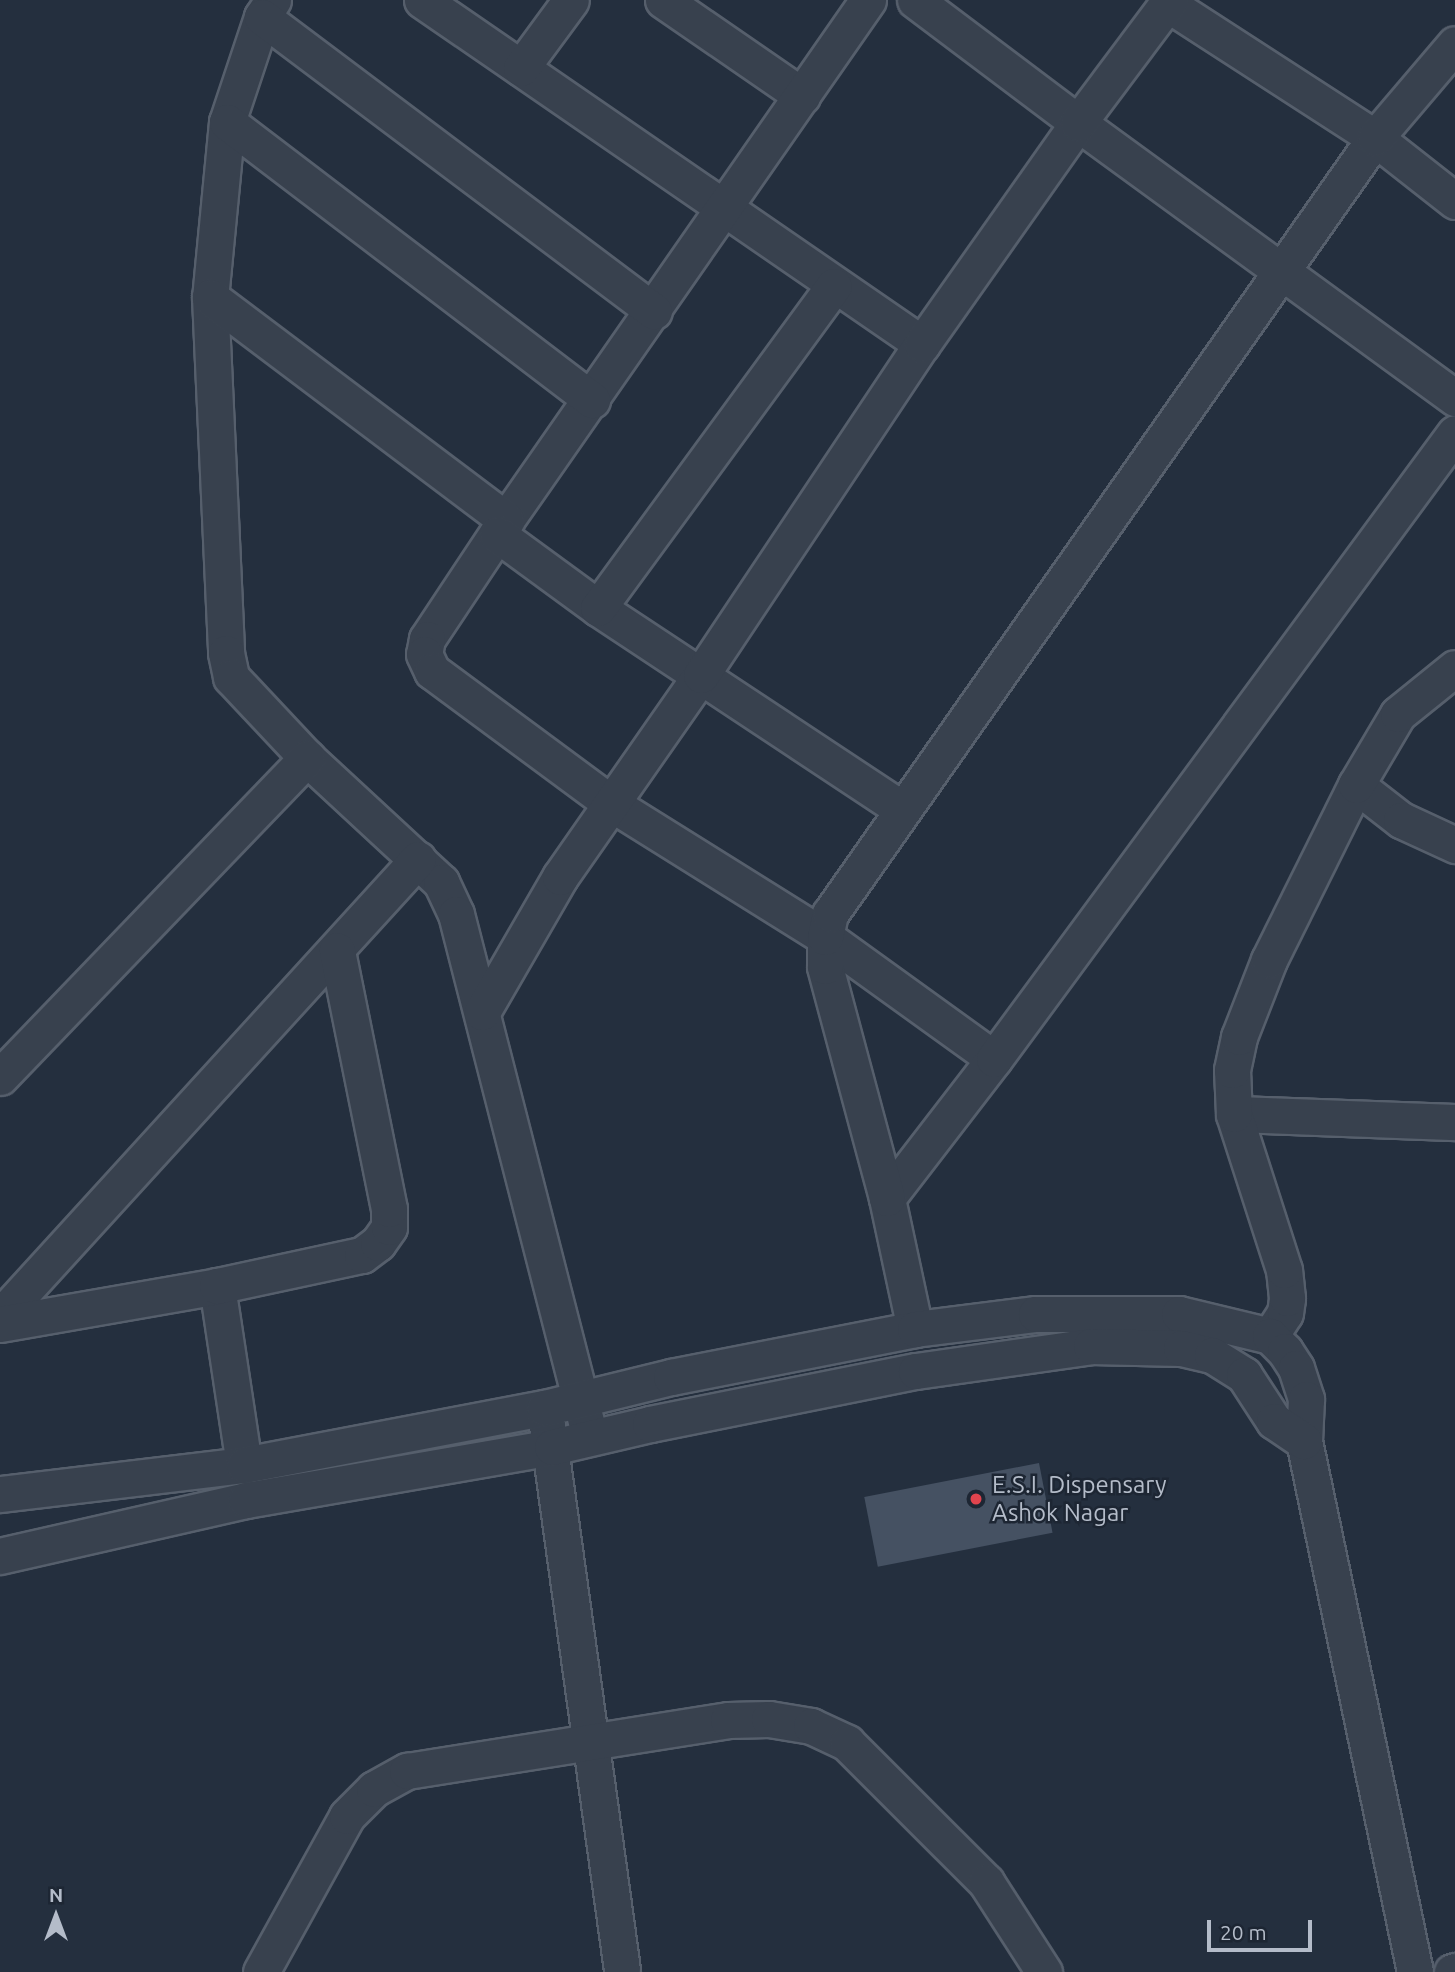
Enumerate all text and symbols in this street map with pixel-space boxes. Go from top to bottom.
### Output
place label: E.S.I. Dispensary Ashok Nagar [992,1471,1166,1527]
marker: E.S.I. Dispensary Ashok Nagar [966,1489,986,1509]
north arrow [21,1881,91,1951]
text: N [49,1884,63,1906]
scale bar [1210,1906,1315,1950]
text: 20 m [1220,1920,1267,1944]

